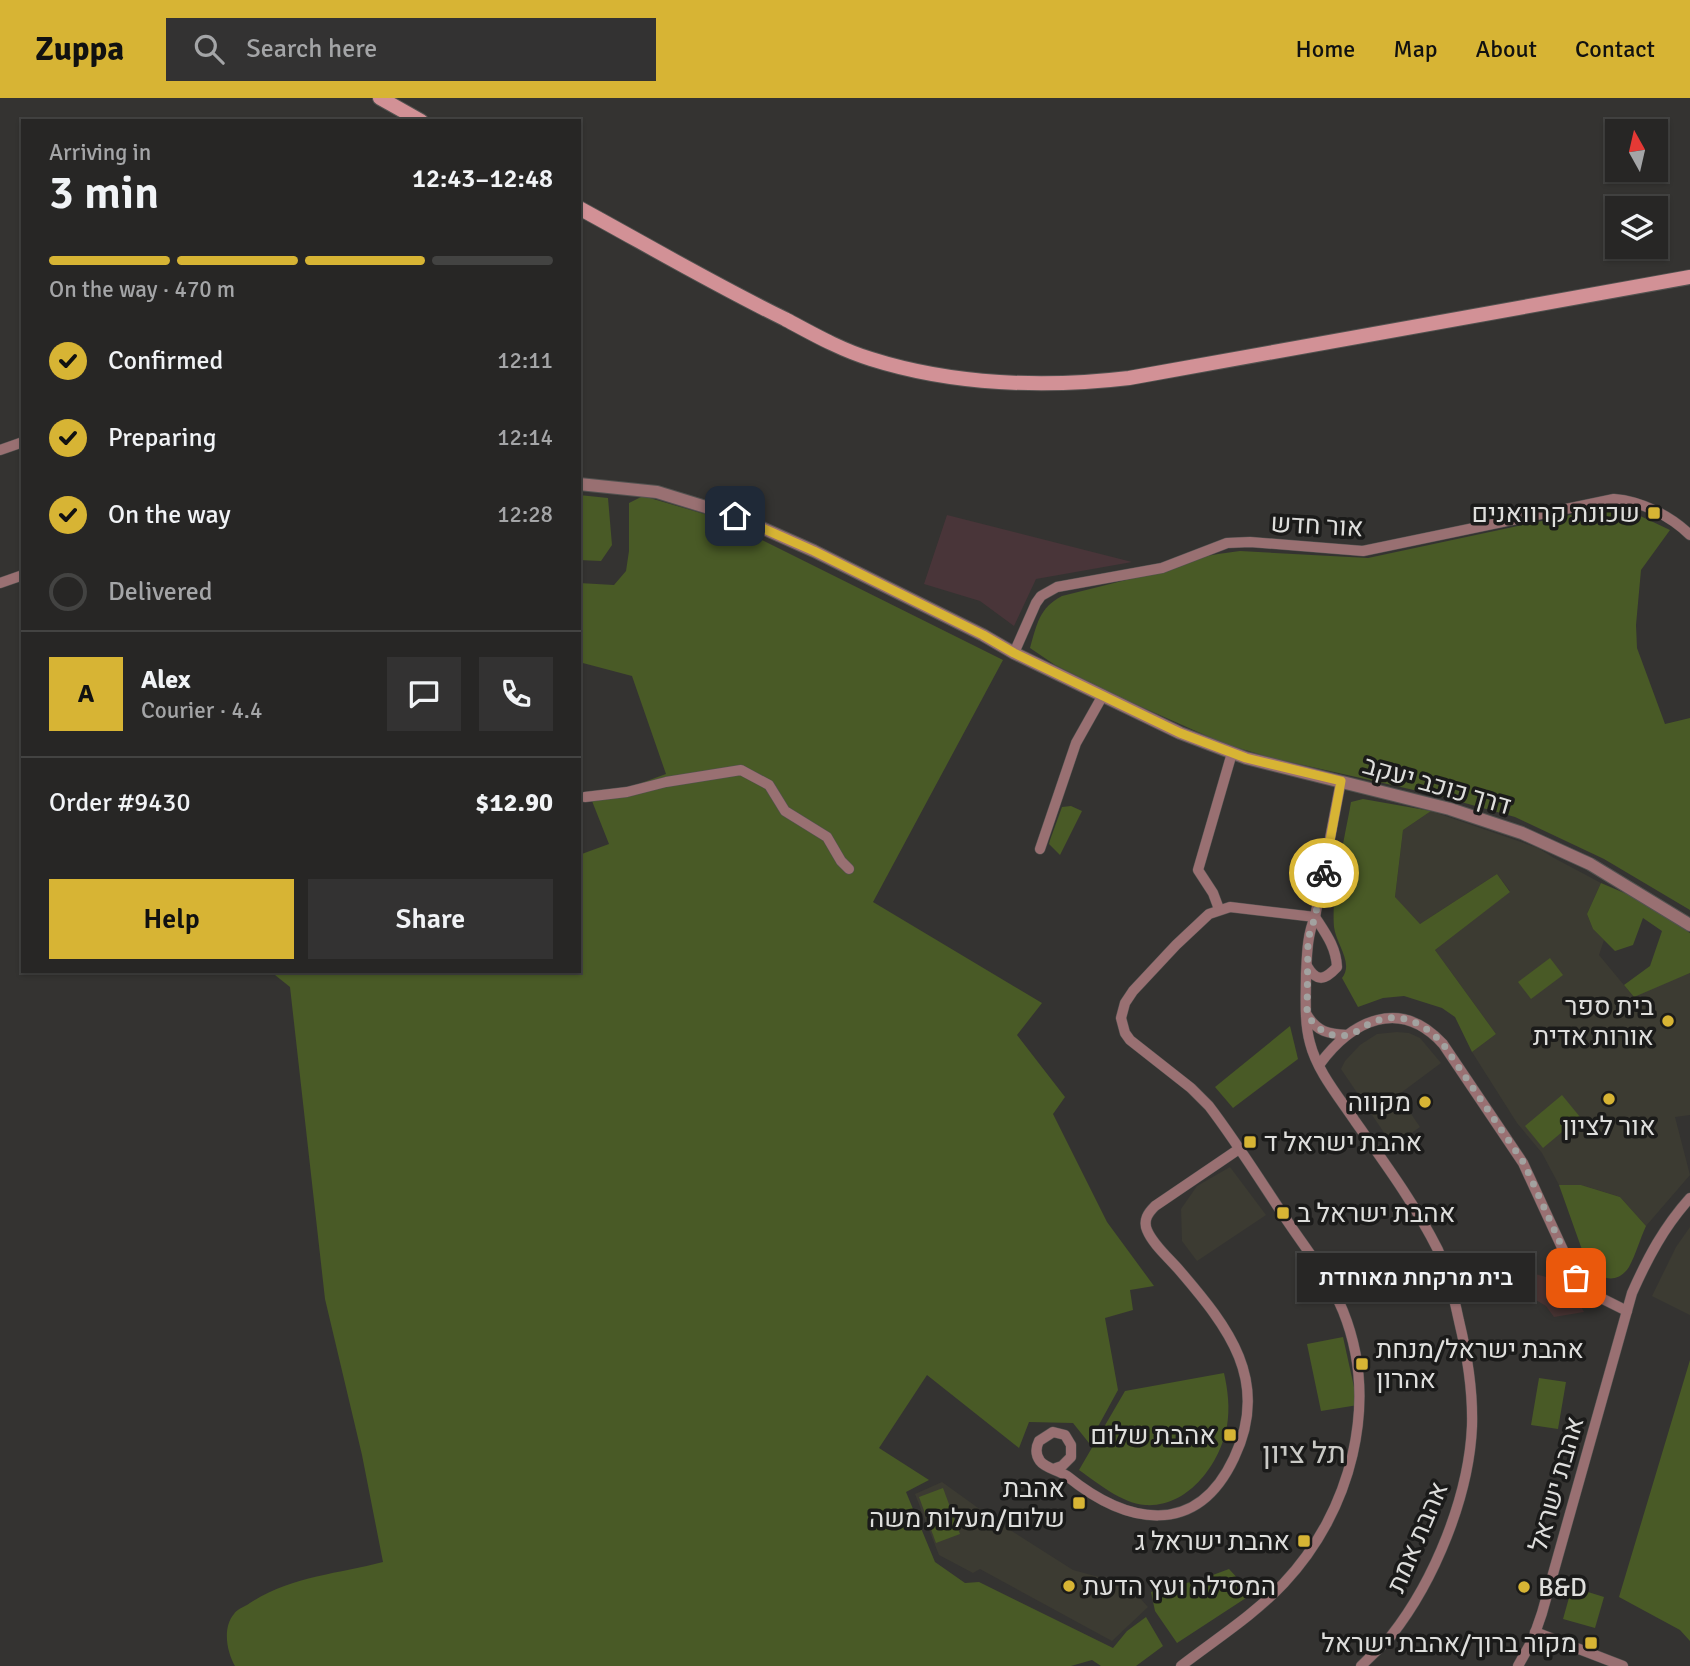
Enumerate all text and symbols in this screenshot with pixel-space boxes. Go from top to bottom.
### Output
search box [166,18,656,81]
text: Zuppa [35,29,124,70]
icon: search [190,30,228,68]
text: Search here [246,33,377,65]
text: Home [1295,34,1355,64]
text: Map [1393,34,1438,64]
text: About [1476,34,1537,64]
text: Contact [1575,34,1655,64]
north arrow [1605,119,1668,182]
map controls [1605,119,1668,259]
text: Arriving in [49,138,151,167]
text: 12:43–12:48 [412,163,553,195]
text: 3 min [49,165,159,221]
button: layers [1605,196,1668,259]
text: On the way · 470 m [49,275,235,304]
icon: check [49,342,87,380]
text: Confirmed [108,345,223,377]
text: 12:11 [497,346,553,375]
icon: check [49,419,87,457]
text: Preparing [108,422,216,454]
text: 12:14 [497,423,553,452]
pin [705,486,765,546]
icon: check [49,496,87,534]
icon: home [716,497,754,535]
place label: שכונת קרוואנים [1472,498,1640,530]
text: On the way [108,499,231,531]
text: 12:28 [497,500,553,529]
marker: שכונת קרוואנים [1646,505,1662,521]
street label: אור חדש [1270,508,1364,544]
text: Delivered [108,576,213,608]
button: chat [387,657,461,731]
button: phone [479,657,553,731]
text: Alex [141,664,191,696]
text: A [78,678,94,710]
text: Courier · 4.4 [141,696,262,725]
street label: דרך כוכב יעקב [1359,750,1515,822]
text: Order #9430 [49,787,190,819]
text: $12.90 [475,787,553,819]
courier [1289,838,1359,908]
icon: bike [1305,854,1343,892]
button: Help [49,879,294,959]
button: Share [308,879,553,959]
place label: בית ספר אורות אדית [1533,991,1654,1053]
marker: בית ספר אורות אדית [1660,1013,1676,1029]
place label: מקווה [1348,1087,1411,1119]
marker: אור לציון [1601,1091,1617,1107]
marker: מקווה [1417,1094,1433,1110]
place label: אור לציון [1562,1111,1656,1143]
place label: אהבת ישראל ד [1264,1127,1422,1159]
marker: אהבת ישראל ד [1242,1134,1258,1150]
place label: אהבת ישראל ב [1297,1198,1455,1230]
marker: אהבת ישראל ב [1275,1205,1291,1221]
pin [1546,1248,1606,1308]
callout: בית מרקחת מאוחדת [1296,1254,1534,1302]
icon: bag [1557,1259,1595,1297]
text: בית מרקחת מאוחדת [1319,1263,1513,1292]
place label: אהבת ישראל/מנחת אהרון [1376,1334,1584,1396]
marker: אהבת ישראל/מנחת אהרון [1354,1356,1370,1372]
street label: אהבת ישראל [1522,1413,1591,1555]
place label: אהבת שלום [1090,1420,1216,1452]
marker: אהבת שלום [1222,1427,1238,1443]
district label: תל ציון [1262,1435,1346,1472]
place label: אהבת שלום/מעלות משה [869,1473,1065,1535]
street label: אהבת אמת [1380,1477,1456,1598]
marker: אהבת שלום/מעלות משה [1071,1495,1087,1511]
place label: אהבת ישראל ג [1135,1526,1290,1558]
marker: אהבת ישראל ג [1296,1533,1312,1549]
place label: המסילה ועץ הדעת [1083,1571,1276,1603]
place label: B&D [1538,1572,1587,1604]
marker: המסילה ועץ הדעת [1061,1578,1077,1594]
marker: B&D [1516,1579,1532,1595]
place label: מקור ברוך/אהבת ישראל [1321,1628,1577,1660]
marker: מקור ברוך/אהבת ישראל [1583,1635,1599,1651]

